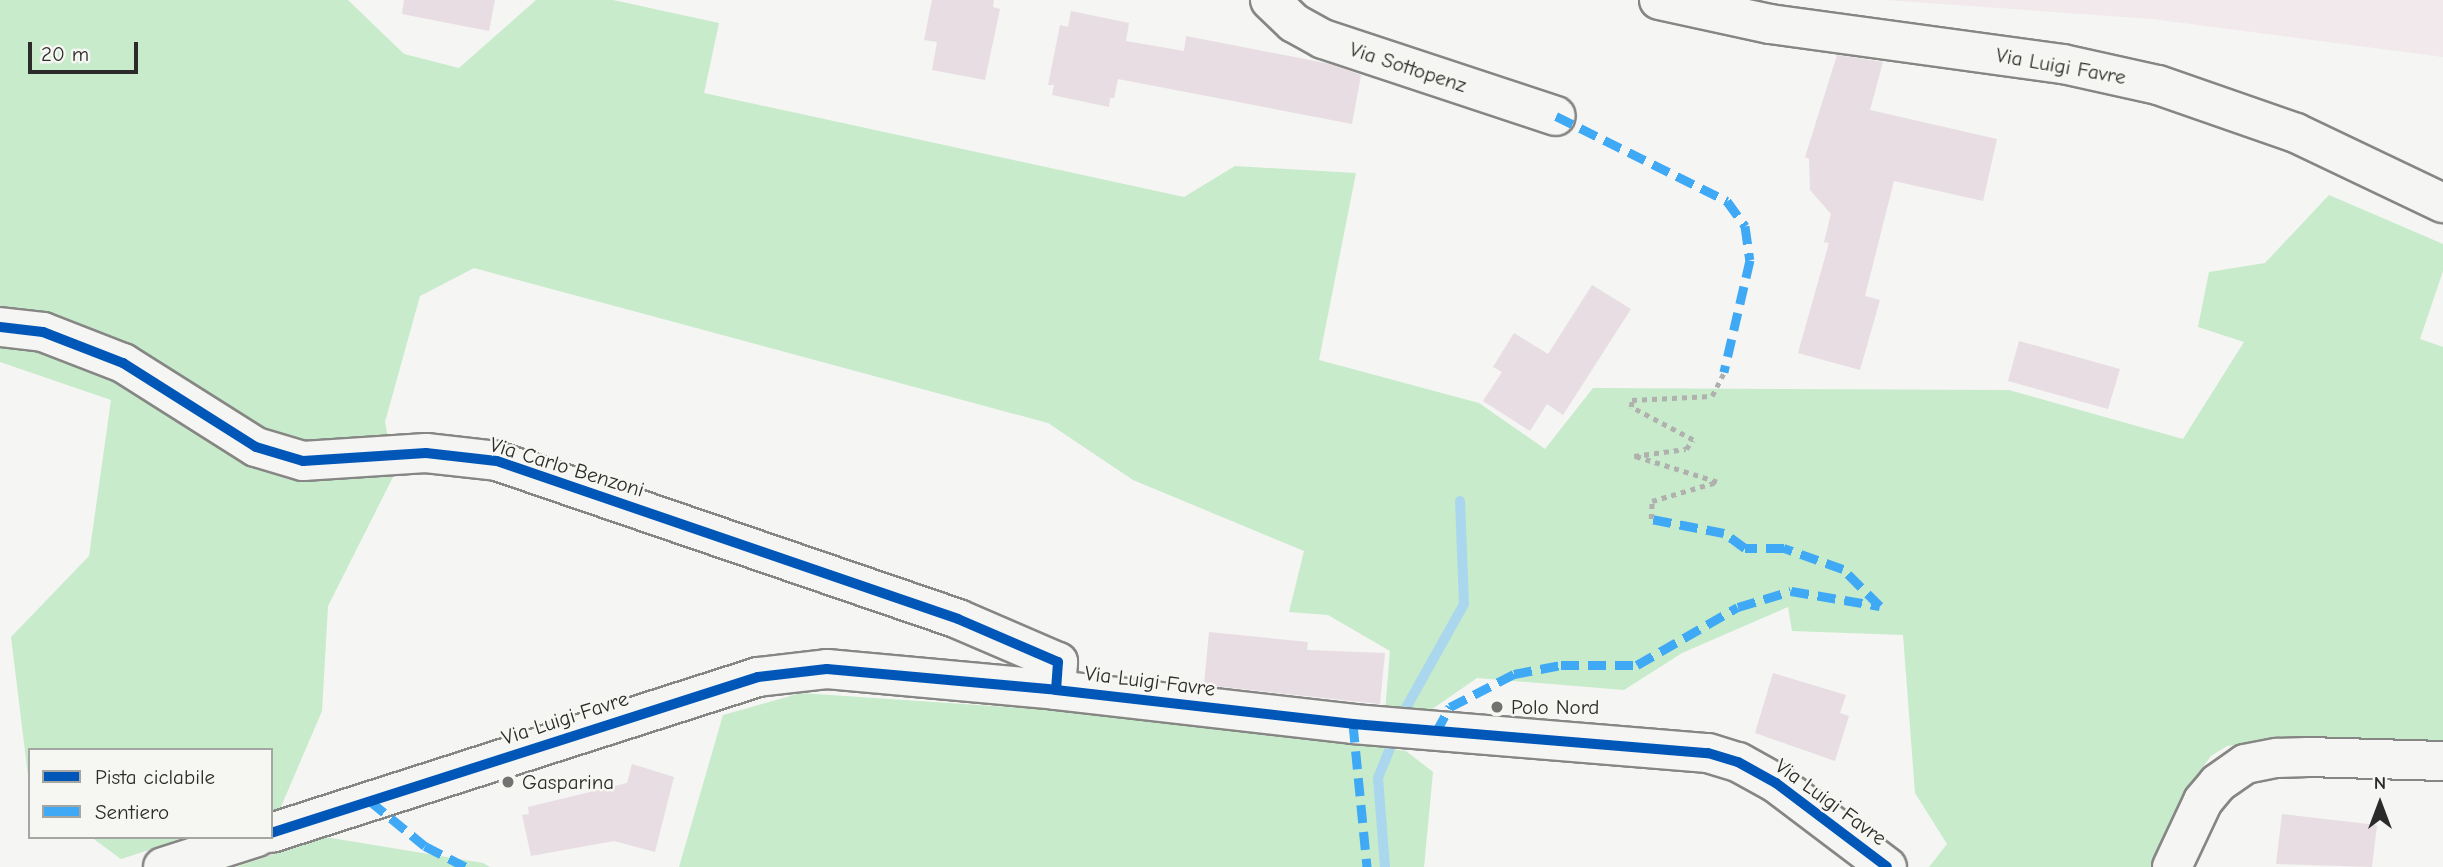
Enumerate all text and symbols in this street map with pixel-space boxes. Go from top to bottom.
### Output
scale bar [32,28,142,72]
street label: Via Sottopenz [1346,36,1470,98]
text: 20 m [41,42,89,66]
street label: Via Luigi Favre [1994,42,2128,90]
street label: Via Carlo Benzoni [487,432,647,502]
street label: Via Luigi Favre [1083,660,1217,702]
street label: Via Luigi Favre [499,686,631,750]
place label: Polo Nord [1511,694,1599,720]
marker: Polo Nord [1489,699,1505,715]
legend [28,748,273,839]
street label: Via Luigi Favre [1770,753,1892,851]
text: Pista ciclabile [95,765,215,789]
place label: Gasparina [522,769,614,795]
north arrow [2345,769,2415,839]
text: N [2374,772,2386,794]
marker: Gasparina [500,774,516,790]
text: Sentiero [95,800,169,824]

